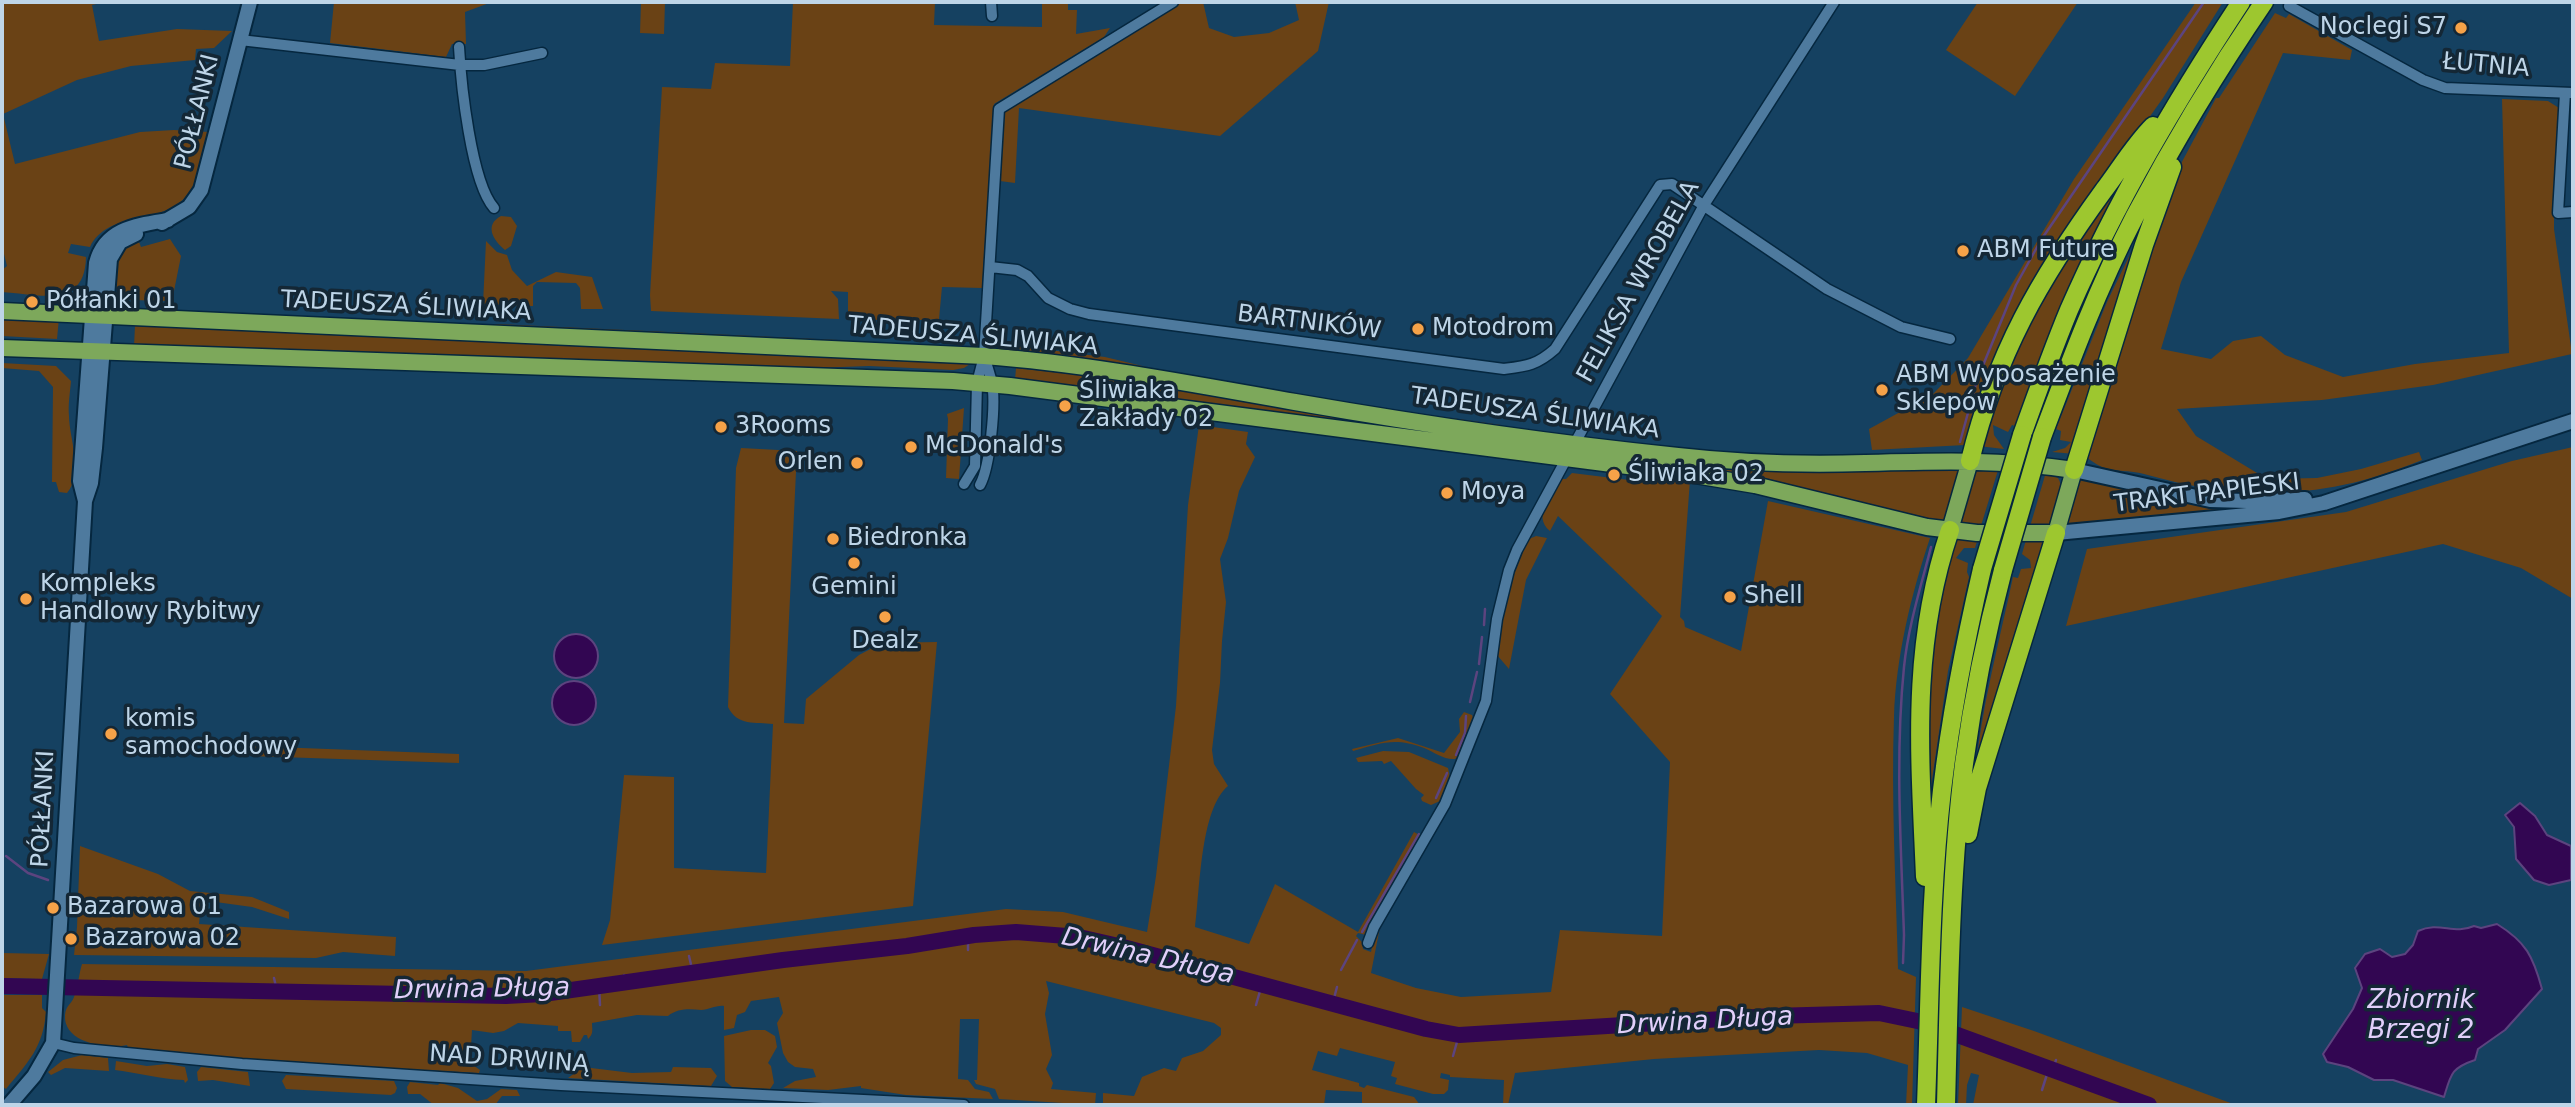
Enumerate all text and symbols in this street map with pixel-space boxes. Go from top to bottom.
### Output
place label: Noclegi S7 [2320,14,2447,42]
marker: Noclegi S7 [2453,20,2469,36]
street label: ŁUTNIA [2441,48,2531,84]
street label: PÓŁŁANKI [170,51,226,173]
street label: FELIKSA WROBELA [1572,176,1706,388]
place label: ABM Future [1977,237,2115,265]
marker: ABM Future [1955,243,1971,259]
street label: TADEUSZA ŚLIWIAKA [280,286,532,328]
place label: Półłanki 01 [46,288,177,316]
marker: Półłanki 01 [24,294,40,310]
street label: BARTNIKÓW [1236,300,1382,346]
street label: TADEUSZA ŚLIWIAKA [847,312,1099,362]
place label: Motodrom [1432,315,1554,343]
marker: Motodrom [1410,321,1426,337]
place label: ABM Wyposażenie Sklepów [1896,362,2116,418]
place label: Śliwiaka Zakłady 02 [1079,378,1213,434]
street label: TADEUSZA ŚLIWIAKA [1409,382,1661,446]
marker: ABM Wyposażenie Sklepów [1874,382,1890,398]
marker: Śliwiaka Zakłady 02 [1057,398,1073,414]
place label: 3Rooms [735,413,831,441]
marker: 3Rooms [713,419,729,435]
place label: McDonald's [925,433,1063,461]
marker: McDonald's [903,439,919,455]
place label: Orlen [778,449,843,477]
marker: Orlen [849,455,865,471]
place label: Śliwiaka 02 [1628,461,1764,489]
marker: Śliwiaka 02 [1606,467,1622,483]
street label: TRAKT PAPIESKI [2112,468,2302,520]
place label: Moya [1461,479,1525,507]
marker: Moya [1439,485,1455,501]
place label: Biedronka [847,525,968,553]
marker: Biedronka [825,531,841,547]
marker: Gemini [846,555,862,571]
place label: Kompleks Handlowy Rybitwy [40,571,261,627]
place label: Gemini [811,574,897,602]
place label: Shell [1744,583,1803,611]
marker: Shell [1722,589,1738,605]
marker: Kompleks Handlowy Rybitwy [18,591,34,607]
marker: Dealz [877,609,893,625]
place label: Dealz [851,628,919,656]
place label: komis samochodowy [125,706,297,762]
marker: komis samochodowy [103,726,119,742]
street label: PÓŁŁANKI [27,750,61,868]
place label: Bazarowa 01 [67,894,222,922]
marker: Bazarowa 01 [45,900,61,916]
water label: Drwina Długa [1059,922,1237,992]
place label: Bazarowa 02 [85,925,240,953]
marker: Bazarowa 02 [63,931,79,947]
water label: Drwina Długa [394,973,570,1007]
water label: Zbiornik Brzegi 2 [2368,985,2474,1046]
water label: Drwina Długa [1616,1002,1794,1042]
street label: NAD DRWINĄ [428,1040,590,1080]

